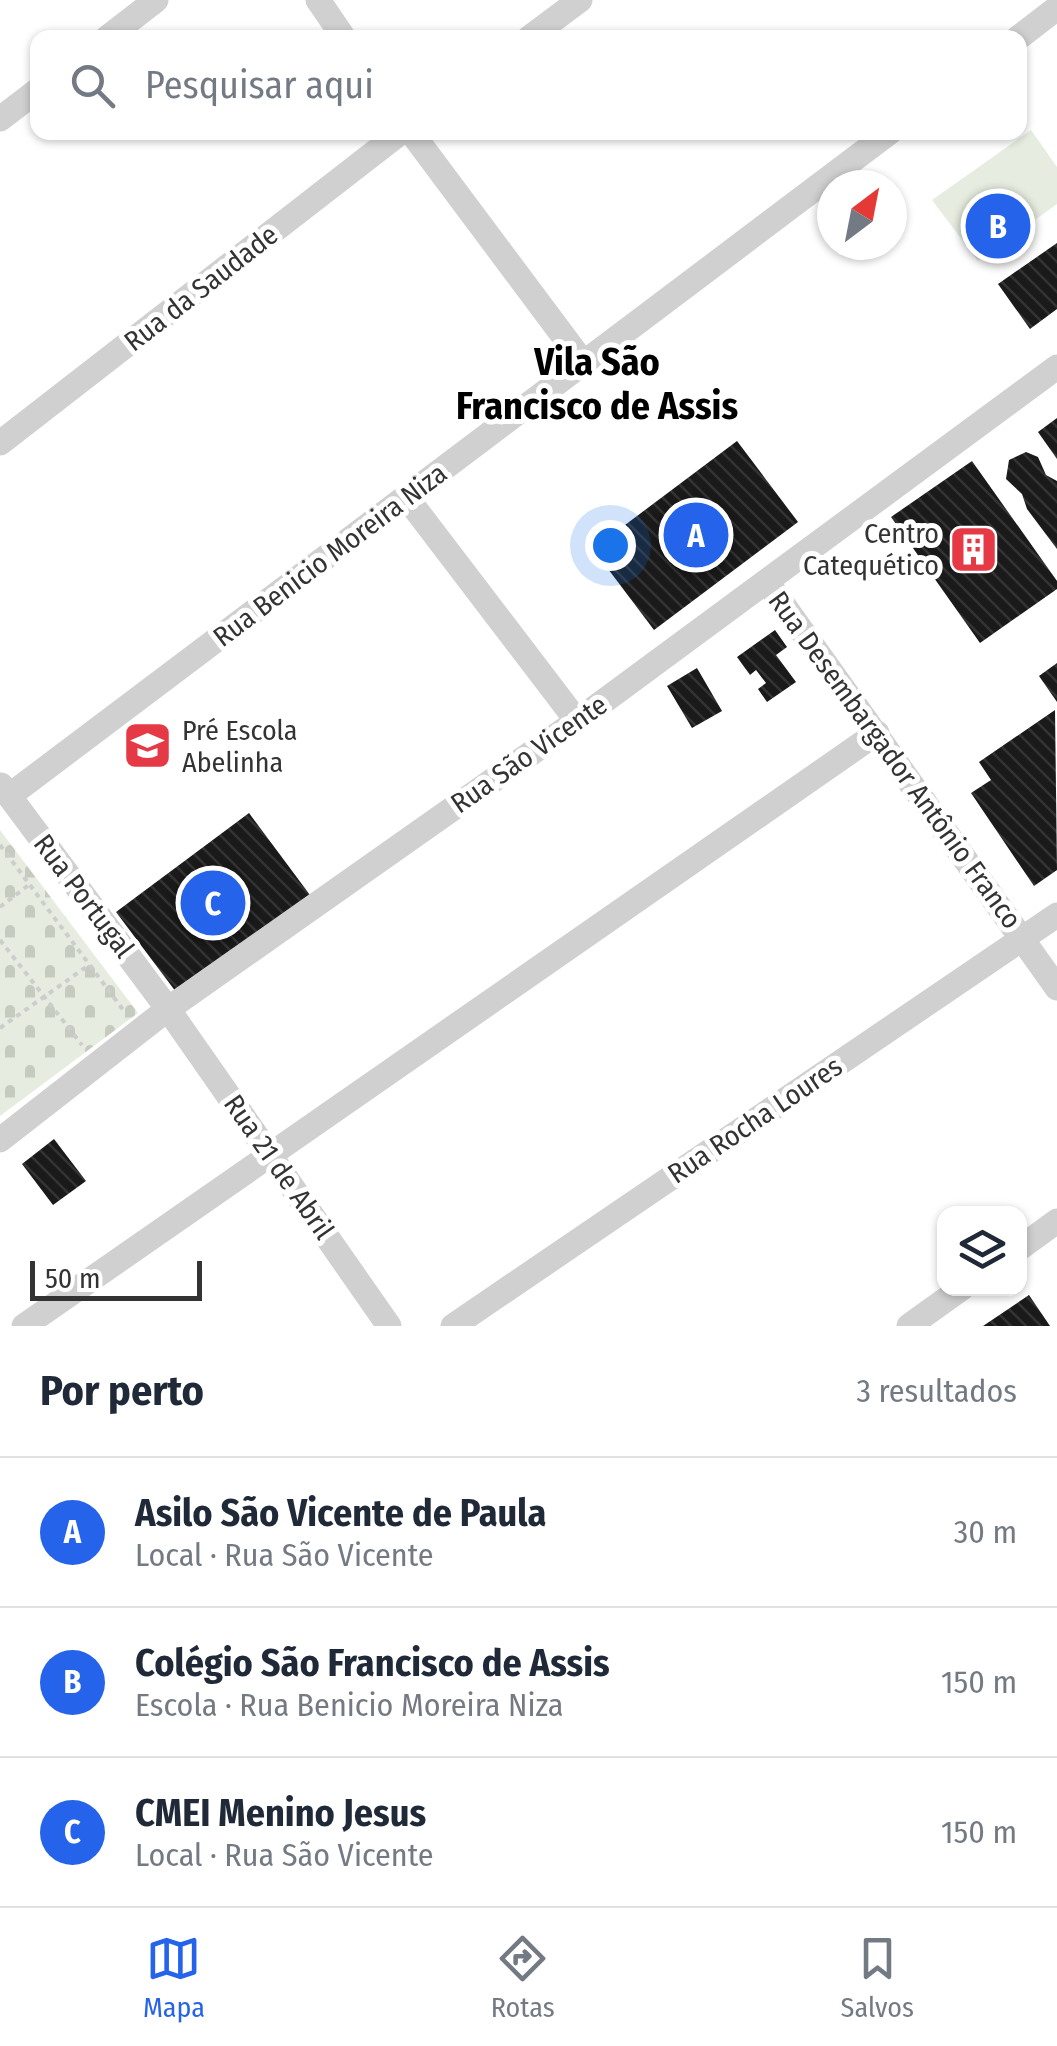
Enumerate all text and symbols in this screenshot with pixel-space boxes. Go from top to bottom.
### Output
search box [30,30,1027,140]
icon: search [65,58,120,113]
text: Pesquisar aqui [145,62,374,108]
north arrow [817,170,907,260]
pin: B [966,188,1030,264]
street label: Rua da Saudade [118,218,284,358]
district label: Vila São Francisco de Assis [456,339,738,429]
street label: Rua Benicio Moreira Niza [207,456,453,654]
pin: A [664,498,728,572]
place label: Centro Catequético [803,517,939,582]
your location [585,520,636,571]
building icon: Centro Catequético [948,523,1000,575]
street label: Rua Desembargador Antônio Franco [762,585,1028,935]
street label: Rua São Vicente [445,688,613,820]
place label: Pré Escola Abelinha [182,714,298,779]
school or university icon: Pré Escola Abelinha [121,720,173,772]
street label: Rua Portugal [27,828,141,964]
pin: C [180,866,246,940]
street label: Rua Rocha Loures [662,1050,848,1190]
street label: Rua 21 de Abril [217,1088,341,1246]
map controls [937,1206,1027,1296]
button: layers [937,1206,1027,1296]
scale bar [30,1256,202,1300]
text: 50 m [45,1262,101,1295]
text: Por perto [40,1366,204,1416]
text: 3 resultados [857,1372,1017,1410]
text: Asilo São Vicente de Paula [135,1490,546,1536]
text: A [64,1513,81,1551]
text: 30 m [954,1513,1017,1551]
text: Local · Rua São Vicente [135,1536,434,1574]
text: Colégio São Francisco de Assis [135,1640,610,1686]
text: B [64,1663,81,1701]
text: 150 m [941,1663,1017,1701]
text: Escola · Rua Benicio Moreira Niza [135,1686,563,1724]
text: CMEI Menino Jesus [135,1790,426,1836]
text: C [64,1813,81,1851]
text: 150 m [941,1813,1017,1851]
text: Local · Rua São Vicente [135,1836,434,1874]
tab: Mapa [143,1931,205,2024]
tab: Rotas [491,1931,555,2024]
tab: Salvos [841,1931,914,2024]

